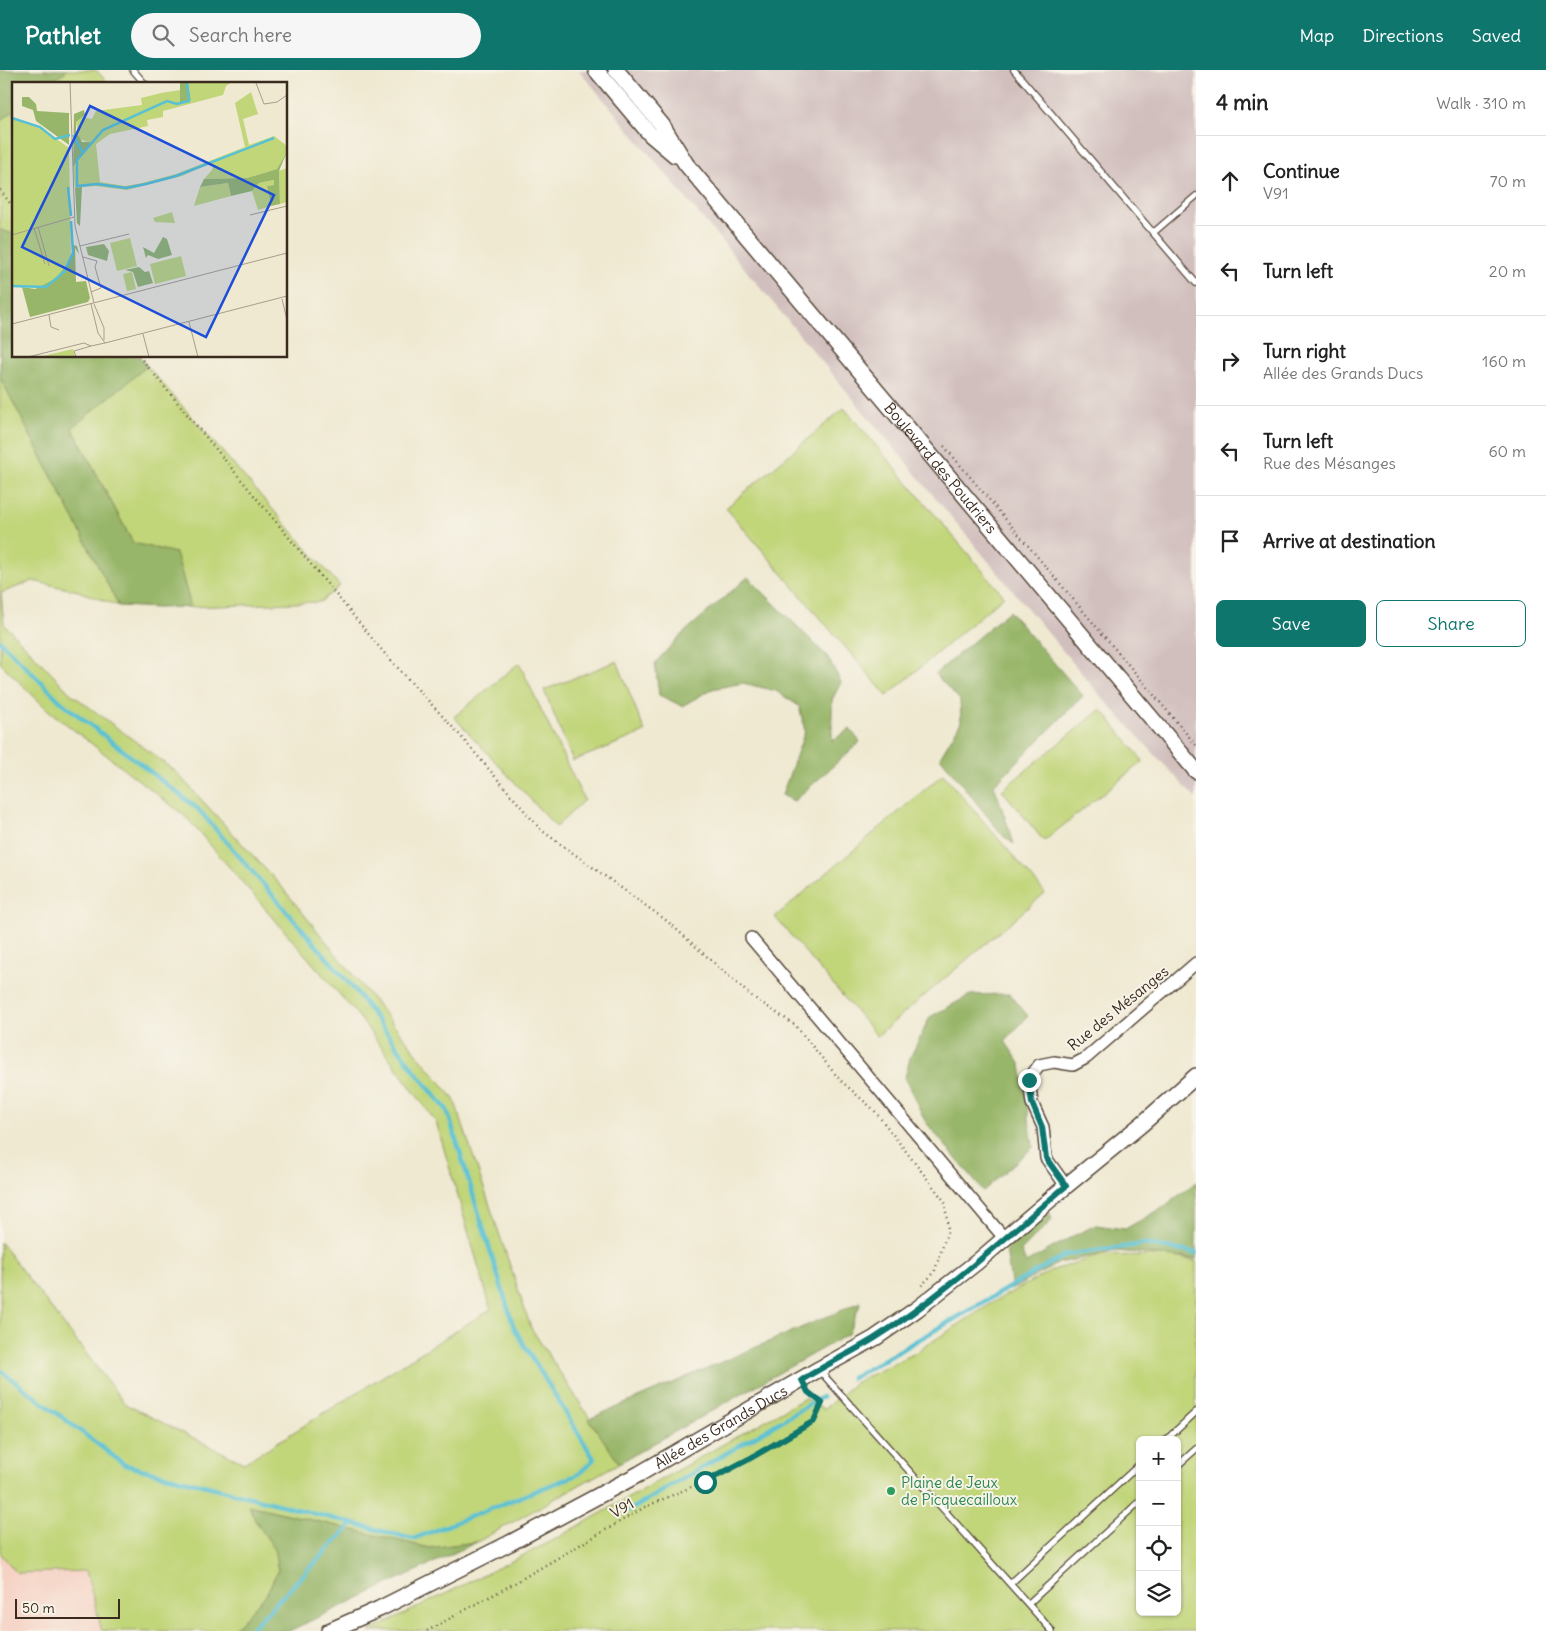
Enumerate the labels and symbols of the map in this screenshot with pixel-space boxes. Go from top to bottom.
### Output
inset map [12,82,288,358]
street label: Boulevard des Poudriers [881,398,1002,537]
street label: Rue des Mésanges [1064,961,1172,1055]
route end [1018,1069,1041,1092]
street label: Allée des Grands Ducs [651,1380,790,1473]
route start [694,1471,717,1494]
place label: Plaine de Jeux de Picquecailloux [901,1473,1018,1509]
marker: Plaine de Jeux de Picquecailloux [885,1485,897,1497]
street label: V91 [607,1494,637,1522]
scale bar [15,1596,120,1619]

